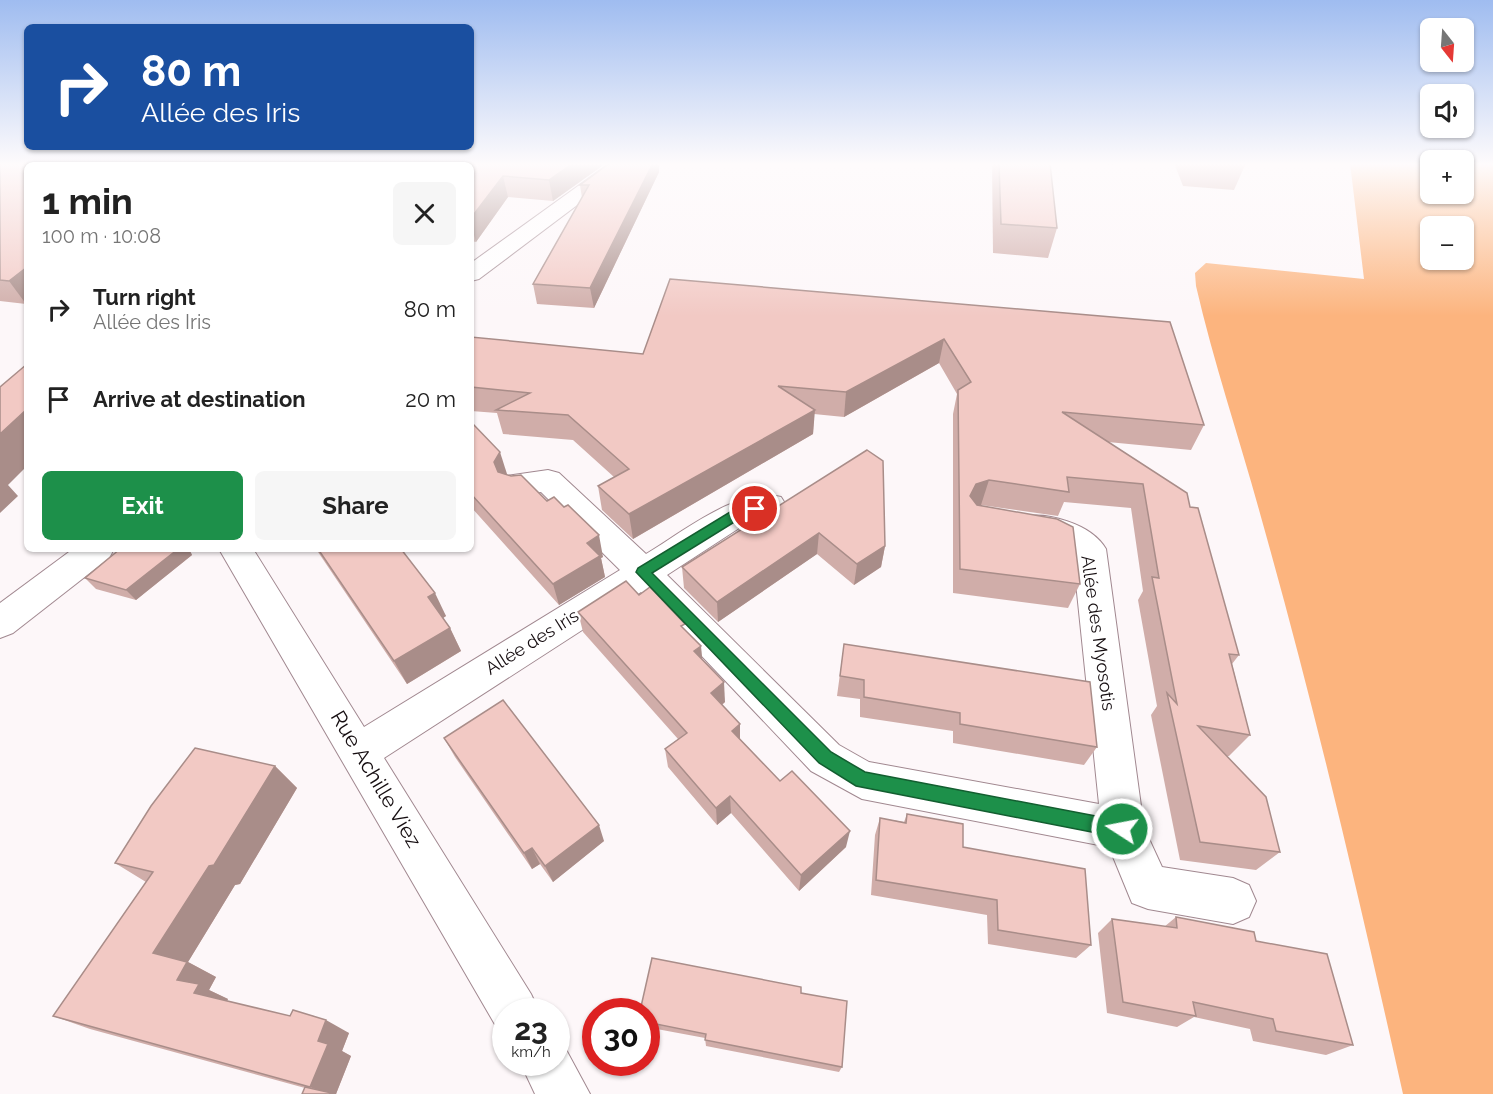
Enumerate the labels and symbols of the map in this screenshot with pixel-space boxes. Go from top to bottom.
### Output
north arrow [1420,18,1474,72]
pin [729,483,780,534]
street label: Allée des Myosotis [1077,554,1120,712]
street label: Allée des Iris [481,604,583,679]
street label: Rue Achille Viez [326,706,427,852]
position arrow [1090,797,1154,861]
speed limit sign: 30 [582,998,660,1076]

